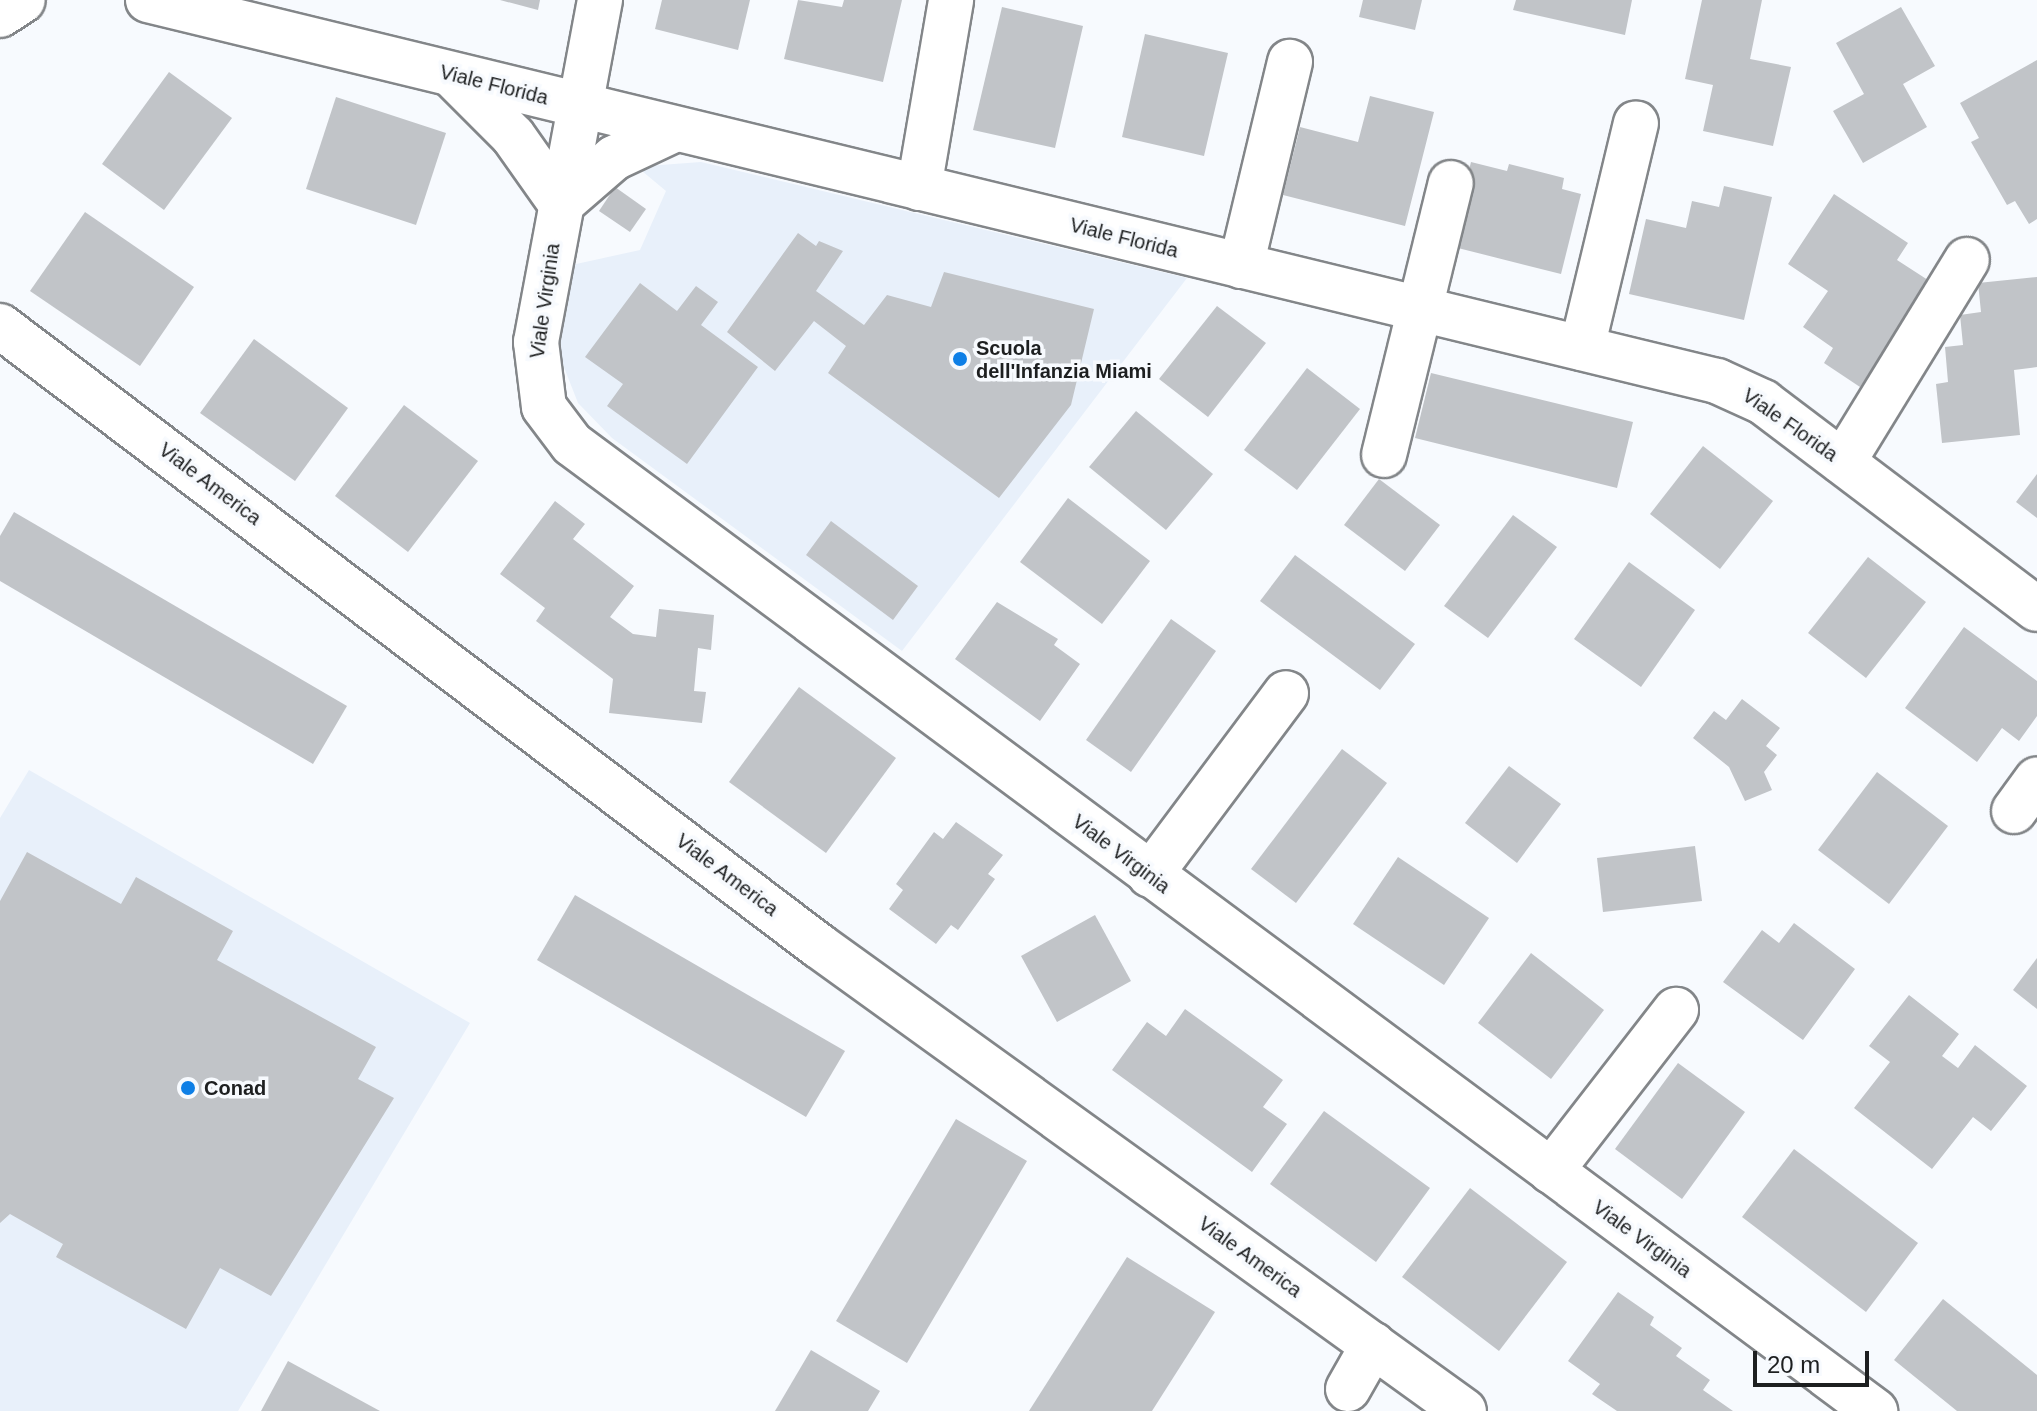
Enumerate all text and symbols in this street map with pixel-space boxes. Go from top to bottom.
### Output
street label: Viale Florida [437,60,551,110]
street label: Viale Florida [1067,213,1181,263]
street label: Viale Virginia [525,242,565,360]
place label: Scuola dell'Infanzia Miami [976,336,1152,383]
marker: Scuola dell'Infanzia Miami [951,350,969,368]
street label: Viale Florida [1738,383,1842,467]
street label: Viale America [154,437,266,531]
street label: Viale Virginia [1067,810,1175,898]
street label: Viale America [671,828,783,922]
place label: Conad [204,1076,266,1100]
marker: Conad [179,1079,197,1097]
street label: Viale Virginia [1588,1195,1696,1283]
street label: Viale America [1193,1211,1307,1303]
scale bar [1757,1335,1873,1385]
text: 20 m [1767,1351,1820,1378]

